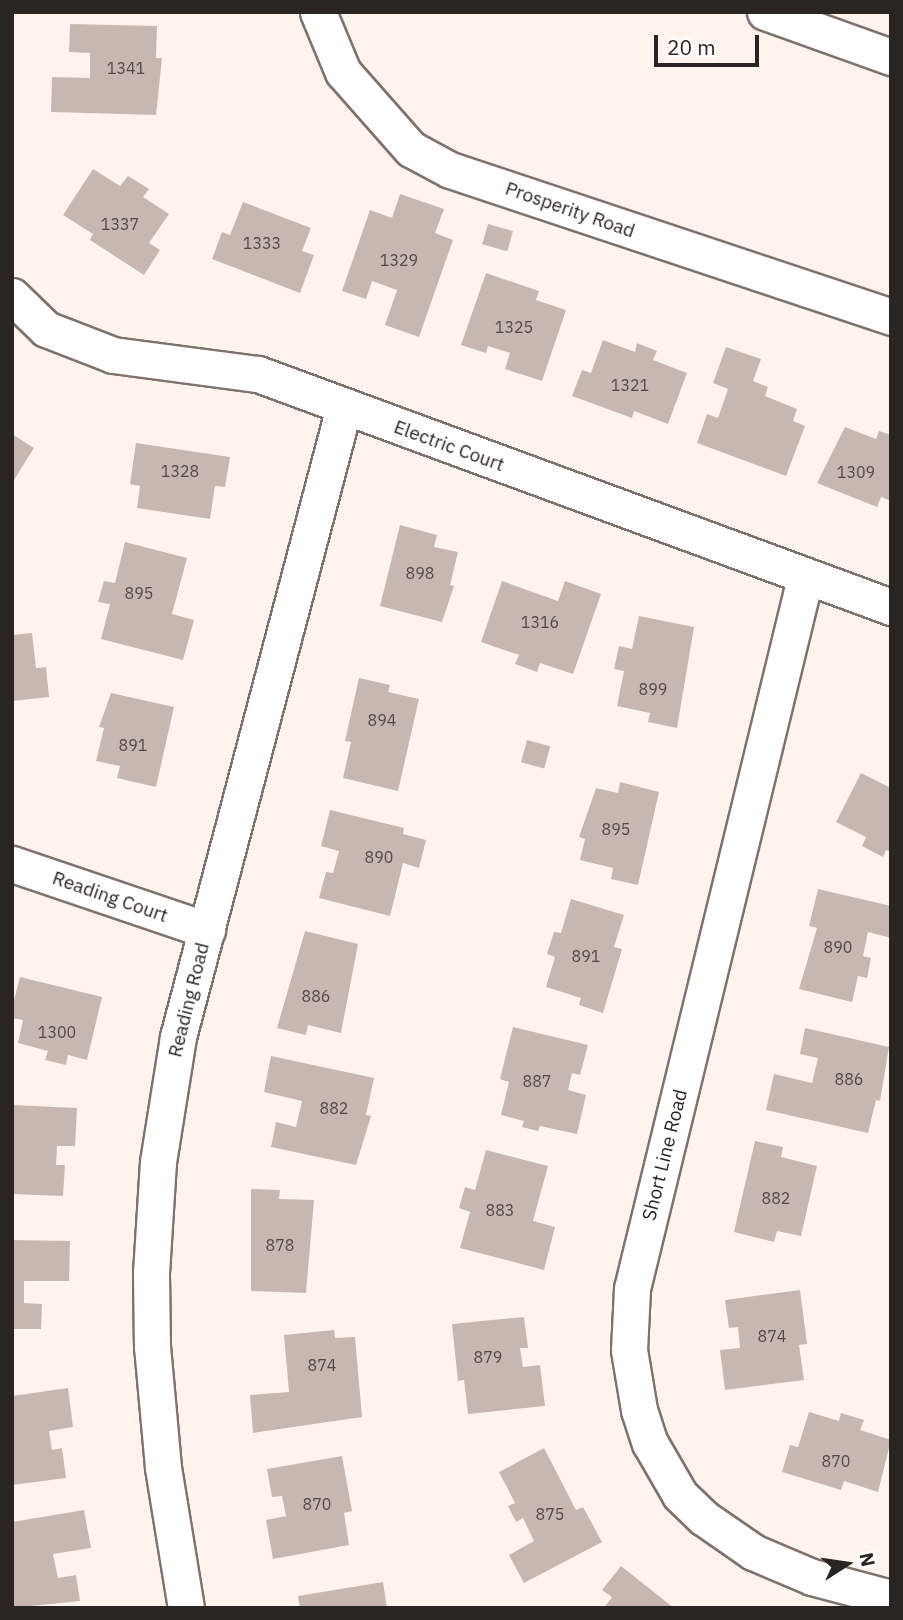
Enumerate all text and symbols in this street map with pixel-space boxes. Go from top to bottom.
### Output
scale bar [658,21,763,65]
text: 20 m [667,33,716,61]
house number: 1341 [107,58,145,78]
street label: Prosperity Road [502,177,638,243]
house number: 1337 [101,214,139,234]
house number: 1333 [243,233,281,253]
house number: 1329 [380,250,418,270]
house number: 1325 [495,317,533,337]
house number: 1321 [611,375,649,395]
street label: Electric Court [391,416,507,476]
house number: 1328 [161,461,199,481]
house number: 1309 [837,462,875,482]
house number: 898 [406,563,434,583]
house number: 895 [125,583,153,603]
house number: 1316 [521,612,559,632]
house number: 899 [639,679,667,699]
house number: 894 [368,710,396,730]
house number: 891 [119,735,147,755]
house number: 895 [602,819,630,839]
house number: 890 [365,847,393,867]
street label: Reading Court [49,867,171,927]
house number: 890 [824,937,852,957]
street label: Reading Road [164,940,214,1060]
house number: 891 [572,946,600,966]
house number: 886 [302,986,330,1006]
house number: 1300 [38,1022,76,1042]
house number: 886 [835,1069,863,1089]
house number: 887 [523,1071,551,1091]
street label: Short Line Road [638,1087,692,1223]
house number: 882 [320,1098,348,1118]
house number: 882 [762,1188,790,1208]
house number: 883 [486,1200,514,1220]
house number: 878 [266,1235,294,1255]
house number: 874 [758,1326,786,1346]
house number: 879 [474,1347,502,1367]
house number: 874 [308,1355,336,1375]
house number: 870 [822,1451,850,1471]
house number: 870 [303,1494,331,1514]
house number: 875 [536,1504,564,1524]
north arrow [812,1529,882,1599]
text: N [854,1550,881,1569]

